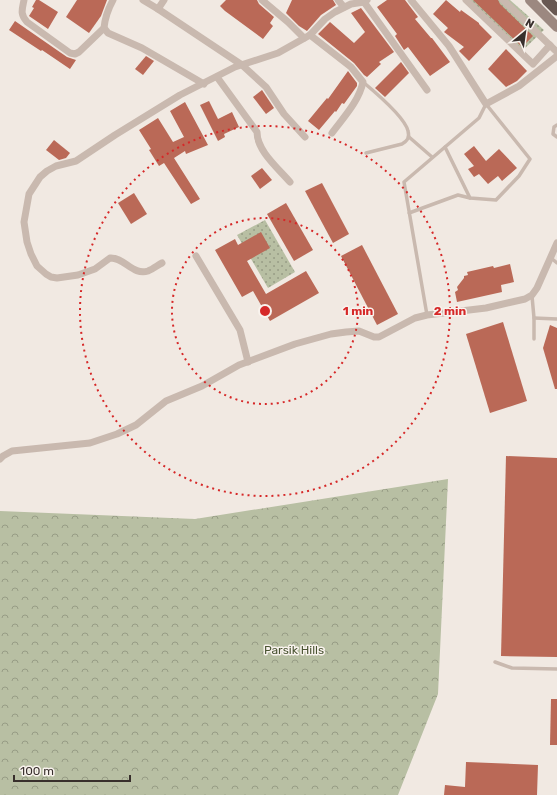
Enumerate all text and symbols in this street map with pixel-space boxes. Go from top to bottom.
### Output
north arrow [505,12,545,52]
text: N [523,16,536,31]
centre of rings [258,304,272,318]
text: 1 min [343,304,374,318]
text: 2 min [434,304,467,318]
park label: Parsik Hills [264,643,324,657]
scale bar [14,757,130,783]
text: 100 m [20,764,54,778]

